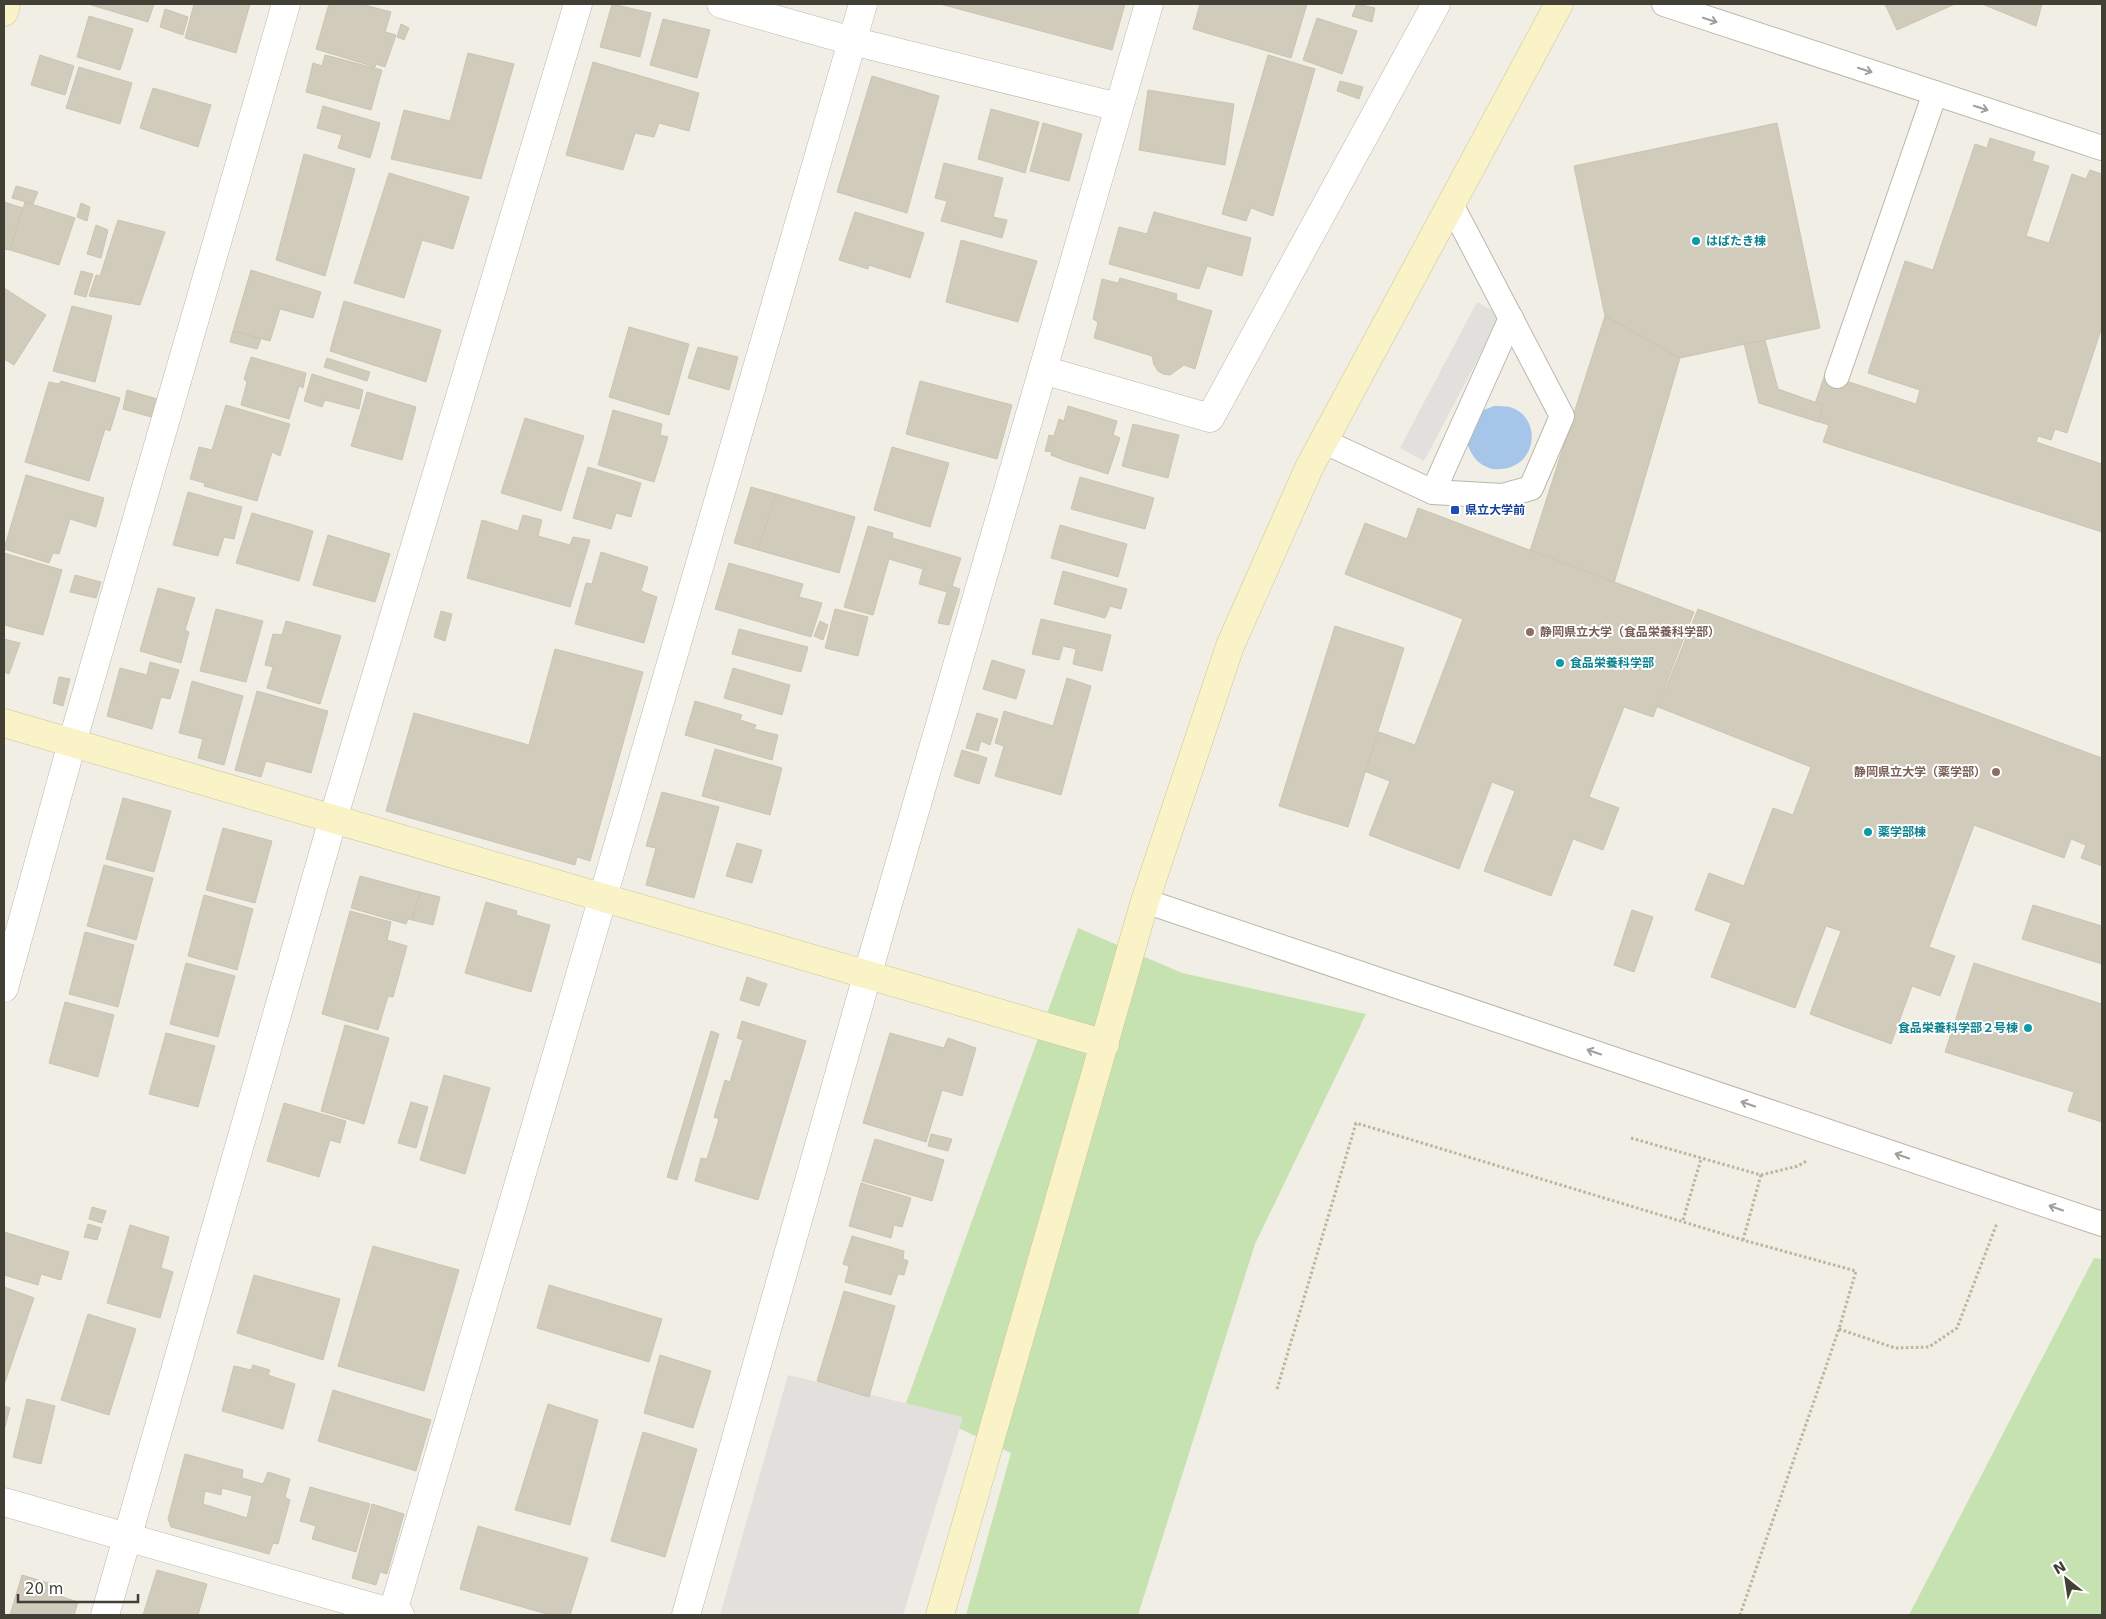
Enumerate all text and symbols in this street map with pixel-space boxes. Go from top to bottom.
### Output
one-way arrow [1702,16,1718,25]
one-way arrow [1857,66,1873,76]
one-way arrow [1973,104,1989,114]
place label: はばたき棟 [1706,234,1766,248]
marker: はばたき棟 [1690,235,1702,247]
place label: 県立大学前 [1465,503,1525,517]
marker: 県立大学前 [1449,504,1461,516]
place label: 静岡県立大学（食品栄養科学部） [1540,625,1720,639]
marker: 静岡県立大学（食品栄養科学部） [1524,626,1536,638]
place label: 食品栄養科学部 [1570,656,1654,670]
marker: 食品栄養科学部 [1554,657,1566,669]
place label: 静岡県立大学（薬学部） [1854,765,1986,779]
marker: 静岡県立大学（薬学部） [1990,766,2002,778]
place label: 薬学部棟 [1878,825,1926,839]
marker: 薬学部棟 [1862,826,1874,838]
place label: 食品栄養科学部２号棟 [1898,1021,2018,1035]
marker: 食品栄養科学部２号棟 [2022,1022,2034,1034]
one-way arrow [1586,1047,1602,1057]
one-way arrow [1740,1099,1756,1109]
one-way arrow [1894,1151,1910,1161]
one-way arrow [2049,1203,2064,1212]
north arrow [2041,1554,2091,1604]
text: N [2050,1558,2069,1578]
scale bar [18,1572,138,1604]
text: 20 m [25,1580,63,1598]

